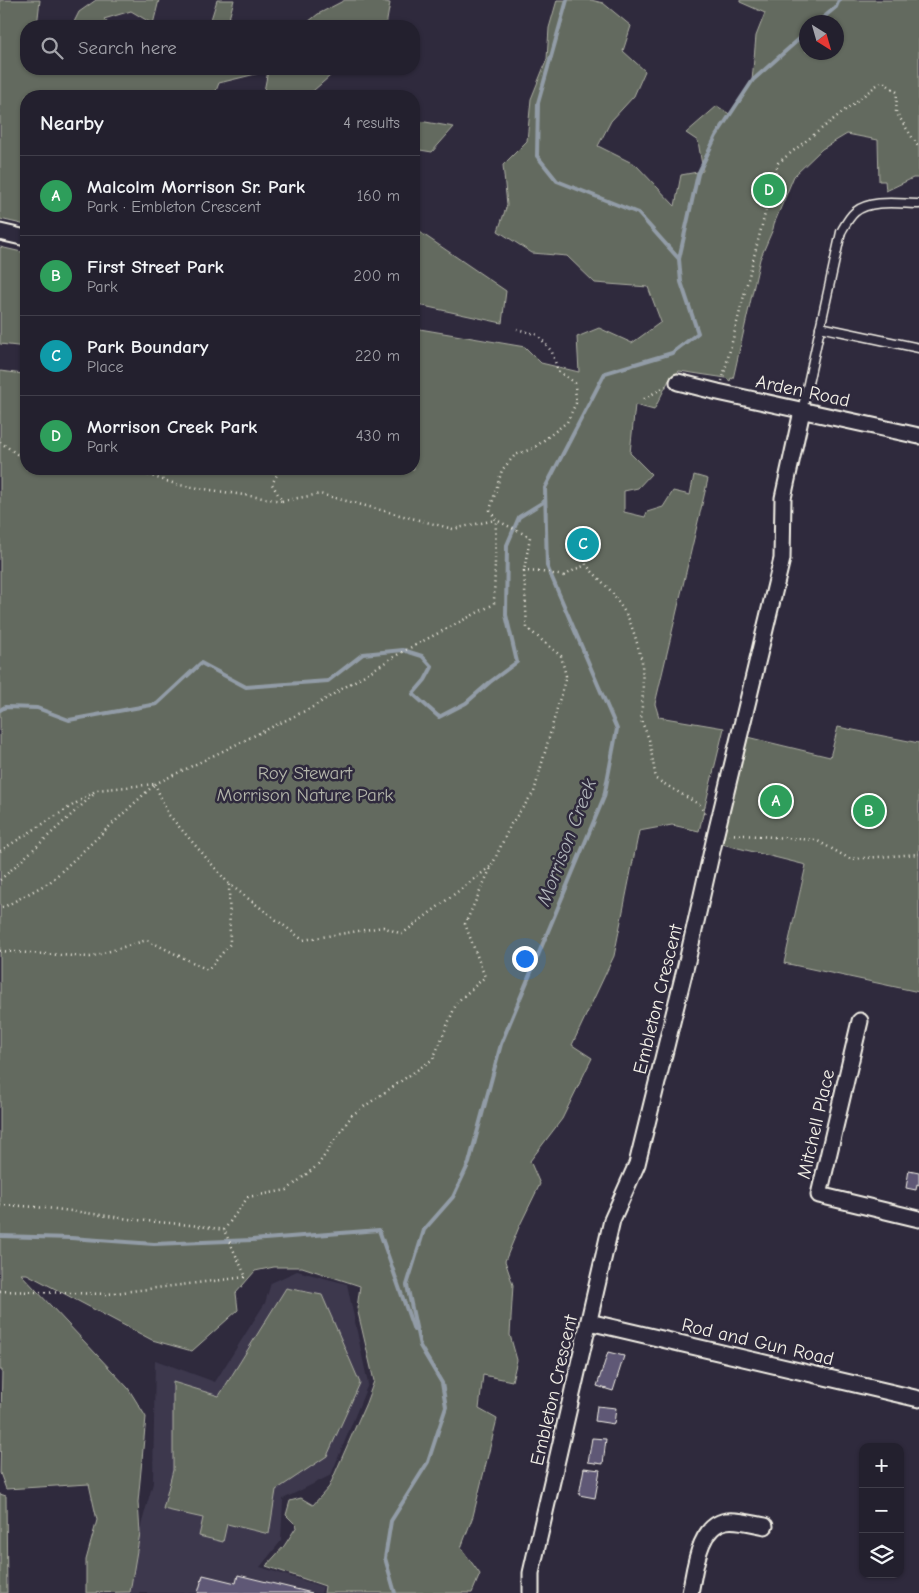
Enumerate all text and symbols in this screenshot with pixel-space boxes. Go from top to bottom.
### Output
north arrow [799,15,844,60]
search box [20,20,420,75]
icon: search [38,34,66,62]
text: Search here [78,37,177,59]
text: Nearby [40,111,104,135]
text: 4 results [343,114,400,132]
pin: D [753,171,785,209]
text: Malcolm Morrison Sr. Park [87,176,305,198]
text: A [52,187,60,205]
text: 160 m [357,187,400,205]
text: Park · Embleton Crescent [87,198,261,216]
text: First Street Park [87,256,224,278]
text: B [51,267,61,285]
text: 200 m [354,267,400,285]
text: Park [87,278,118,296]
text: Park Boundary [87,336,208,358]
text: C [51,347,61,365]
text: 220 m [355,347,400,365]
text: Place [87,358,123,376]
street label: Arden Road [754,370,852,412]
text: Morrison Creek Park [87,416,257,438]
text: D [51,427,61,445]
text: 430 m [356,427,400,445]
text: Park [87,438,118,456]
pin: C [567,525,599,563]
park label: Roy Stewart Morrison Nature Park [216,762,394,806]
water label: Morrison Creek [531,775,601,910]
pin: A [760,782,792,820]
pin: B [853,792,885,830]
street label: Embleton Crescent [629,921,687,1076]
your location [512,946,538,972]
street label: Mitchell Place [793,1067,839,1181]
street label: Embleton Crescent [526,1312,582,1468]
street label: Rod and Gun Road [680,1314,836,1370]
map controls [859,1443,904,1578]
button: + [859,1443,904,1488]
button: − [859,1488,904,1533]
button: layers [859,1533,904,1578]

